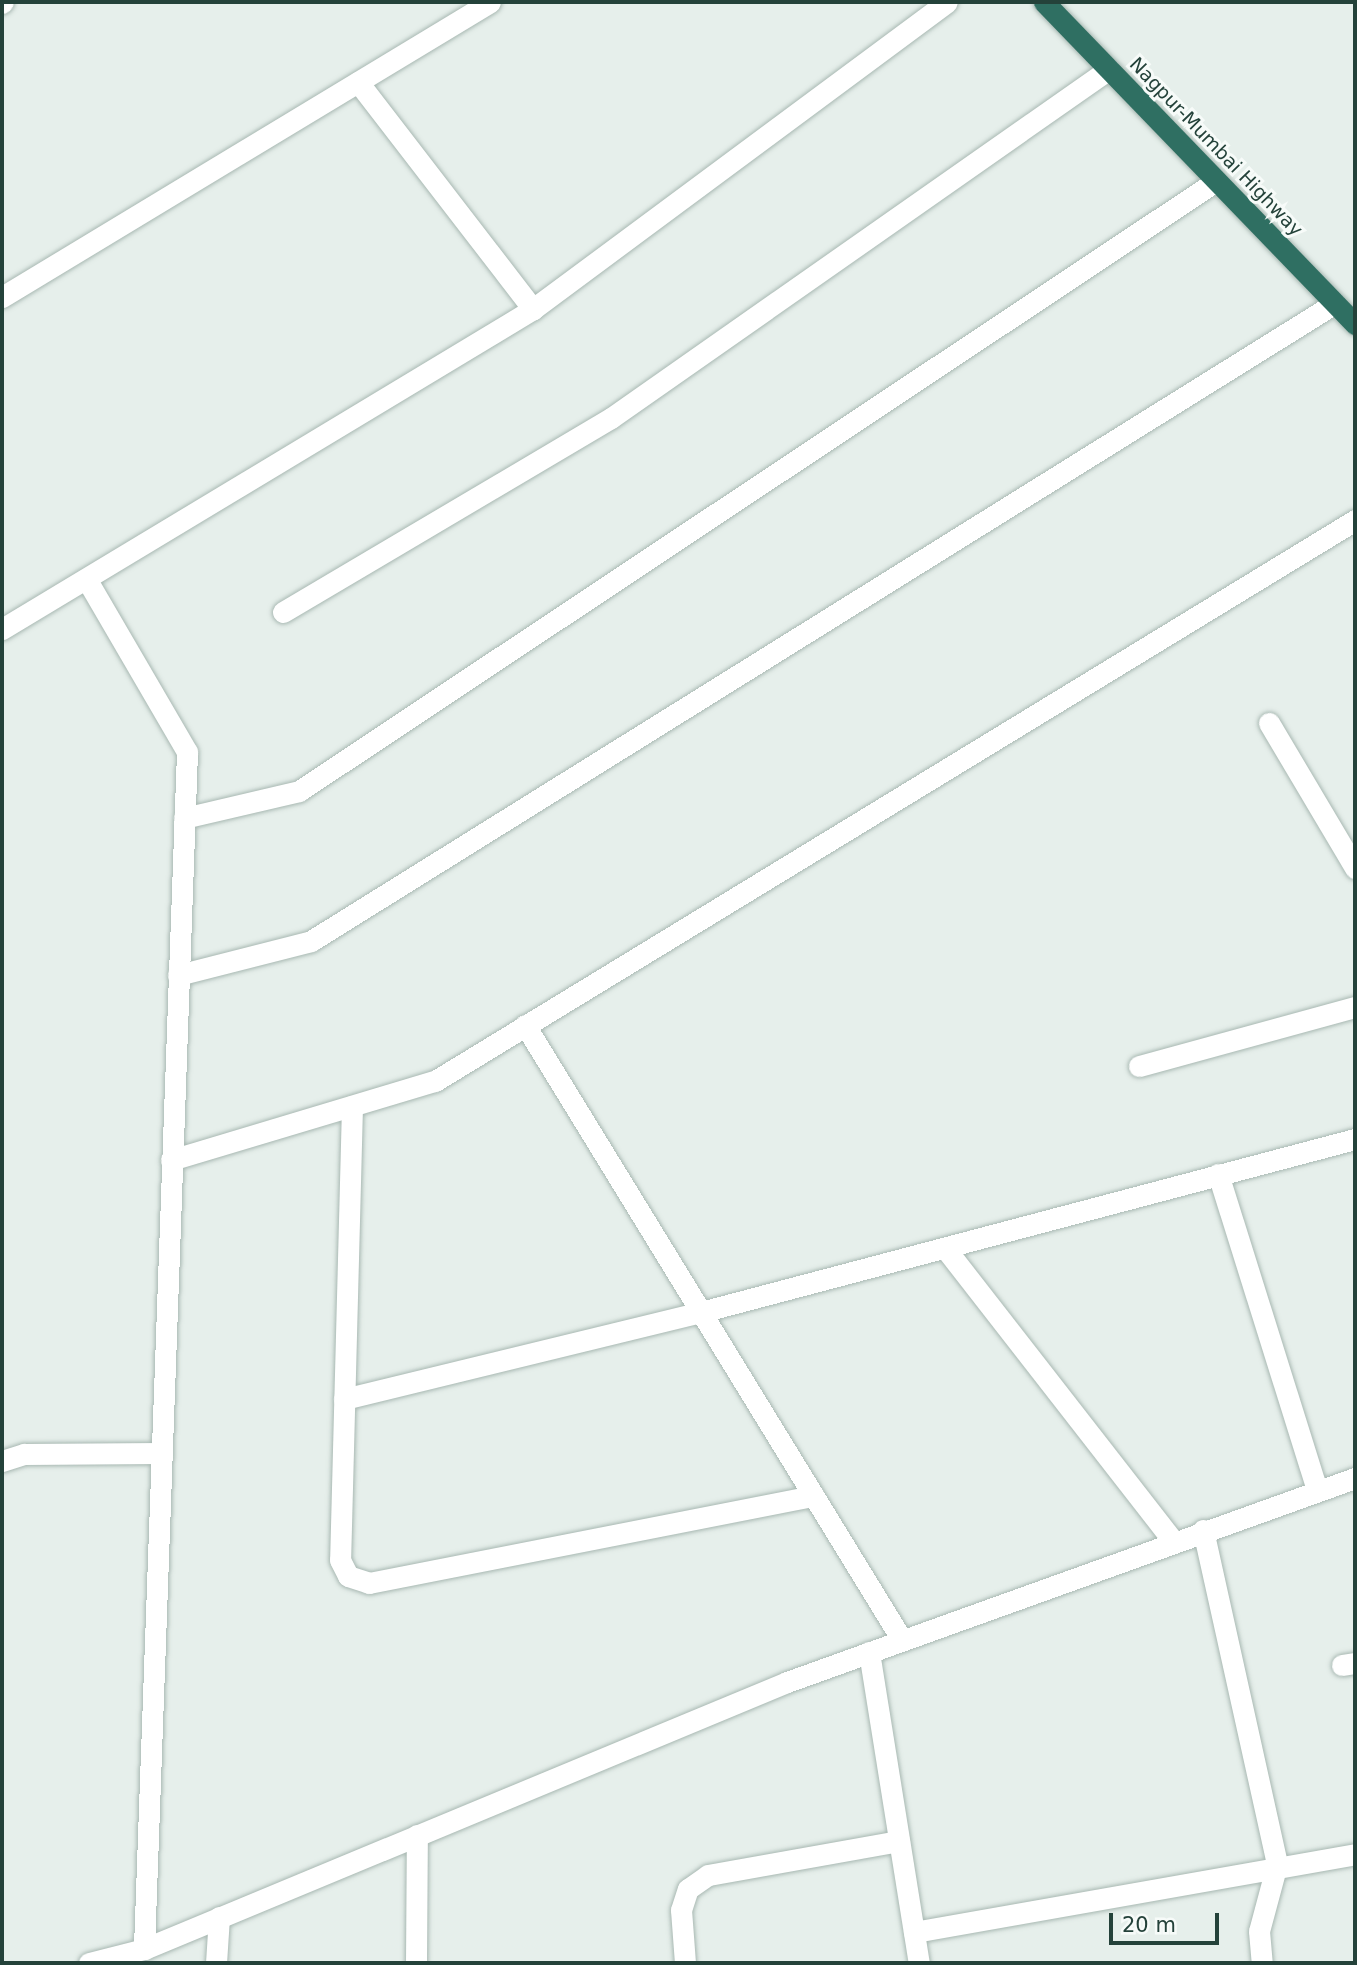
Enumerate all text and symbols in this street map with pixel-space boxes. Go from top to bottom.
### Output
street label: Nagpur-Mumbai Highway [1125,53,1307,241]
scale bar [1112,1898,1222,1942]
text: 20 m [1122,1913,1176,1937]

